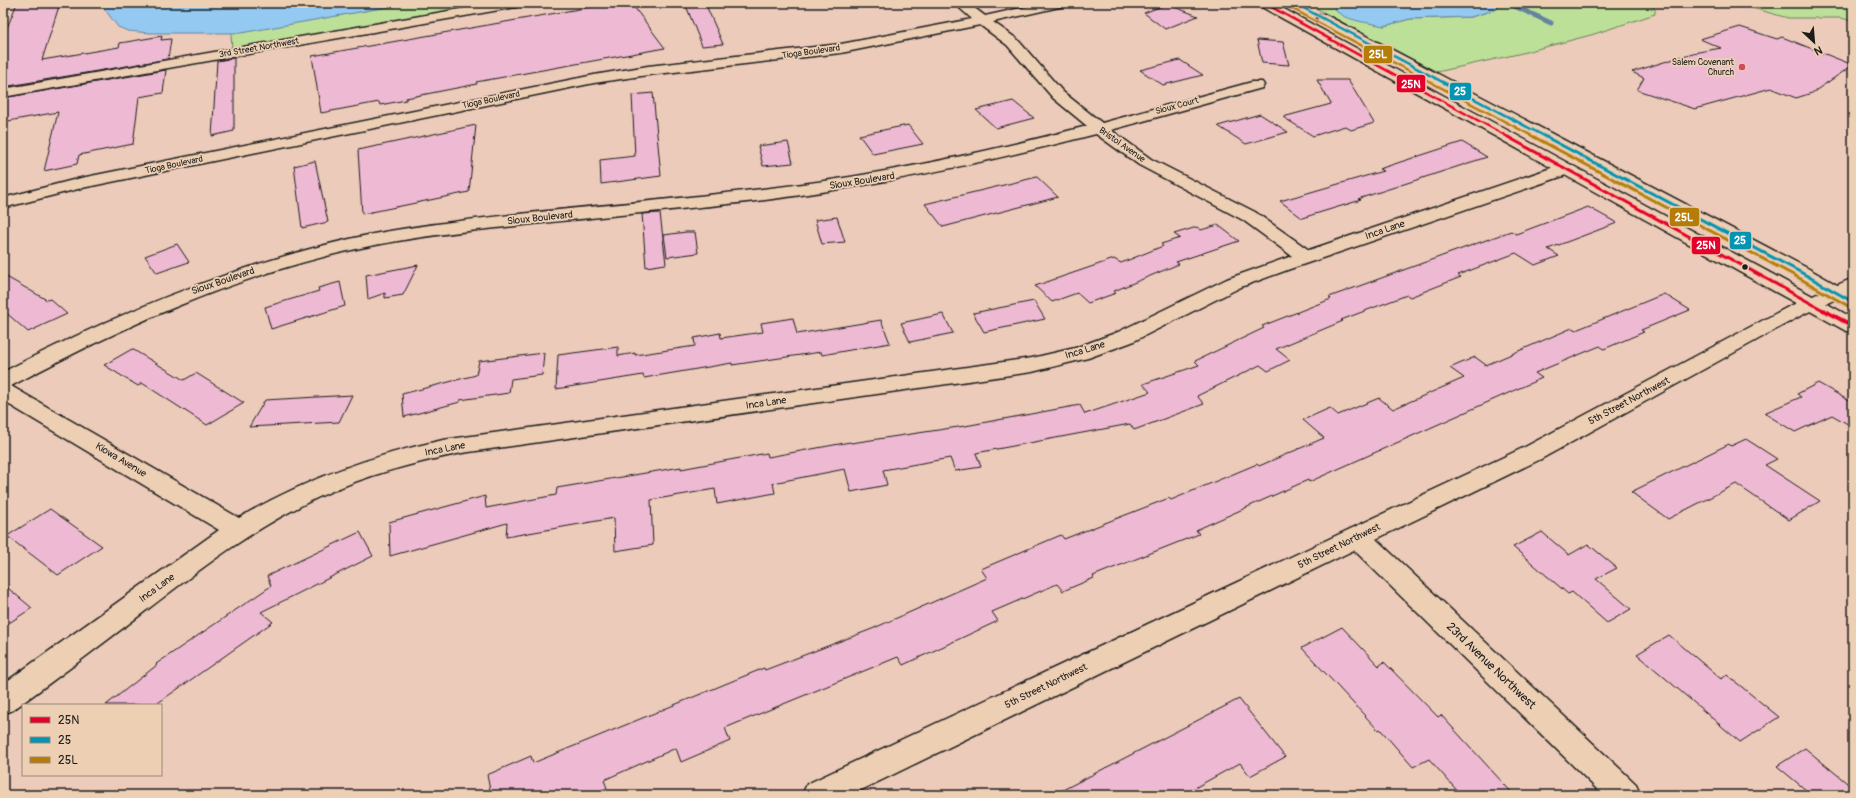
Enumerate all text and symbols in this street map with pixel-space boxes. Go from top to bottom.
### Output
north arrow [1794,22,1834,62]
street label: 3rd Street Northwest [218,35,300,60]
street label: Tioga Boulevard [781,42,841,62]
text: N [1811,43,1824,58]
line badge: 25L [1363,45,1393,64]
text: 25L [1369,48,1387,61]
place label: Salem Covenant Church [1672,57,1734,78]
marker: Salem Covenant Church [1737,62,1747,72]
line badge: 25N [1396,74,1426,93]
text: 25N [1401,78,1421,91]
line badge: 25 [1449,82,1472,101]
text: 25 [1454,85,1466,98]
street label: Tioga Boulevard [461,89,521,111]
street label: Sioux Court [1154,95,1200,117]
street label: Bristol Avenue [1097,125,1148,165]
street label: Tioga Boulevard [144,154,204,176]
street label: Sioux Boulevard [828,170,896,192]
line badge: 25L [1669,207,1700,227]
street label: Sioux Boulevard [507,209,574,227]
text: 25L [1675,211,1693,224]
street label: Inca Lane [1364,218,1406,242]
line badge: 25 [1729,231,1752,250]
text: 25 [1734,234,1746,247]
line badge: 25N [1691,236,1721,255]
text: 25N [1696,239,1716,252]
unlabelled marker [1740,262,1750,272]
street label: Sioux Boulevard [190,265,256,297]
street label: Inca Lane [1064,338,1106,362]
street label: 5th Street Northwest [1586,374,1672,427]
street label: Inca Lane [745,394,787,412]
street label: Inca Lane [424,439,466,459]
street label: Kiowa Avenue [93,440,149,480]
street label: 5th Street Northwest [1296,520,1383,571]
street label: Inca Lane [137,571,177,605]
street label: 23rd Avenue Northwest [1443,619,1539,713]
street label: 5th Street Northwest [1003,660,1090,711]
legend [22,704,162,776]
text: 25N [58,713,79,728]
text: 25 [58,733,71,748]
text: 25L [58,753,78,768]

